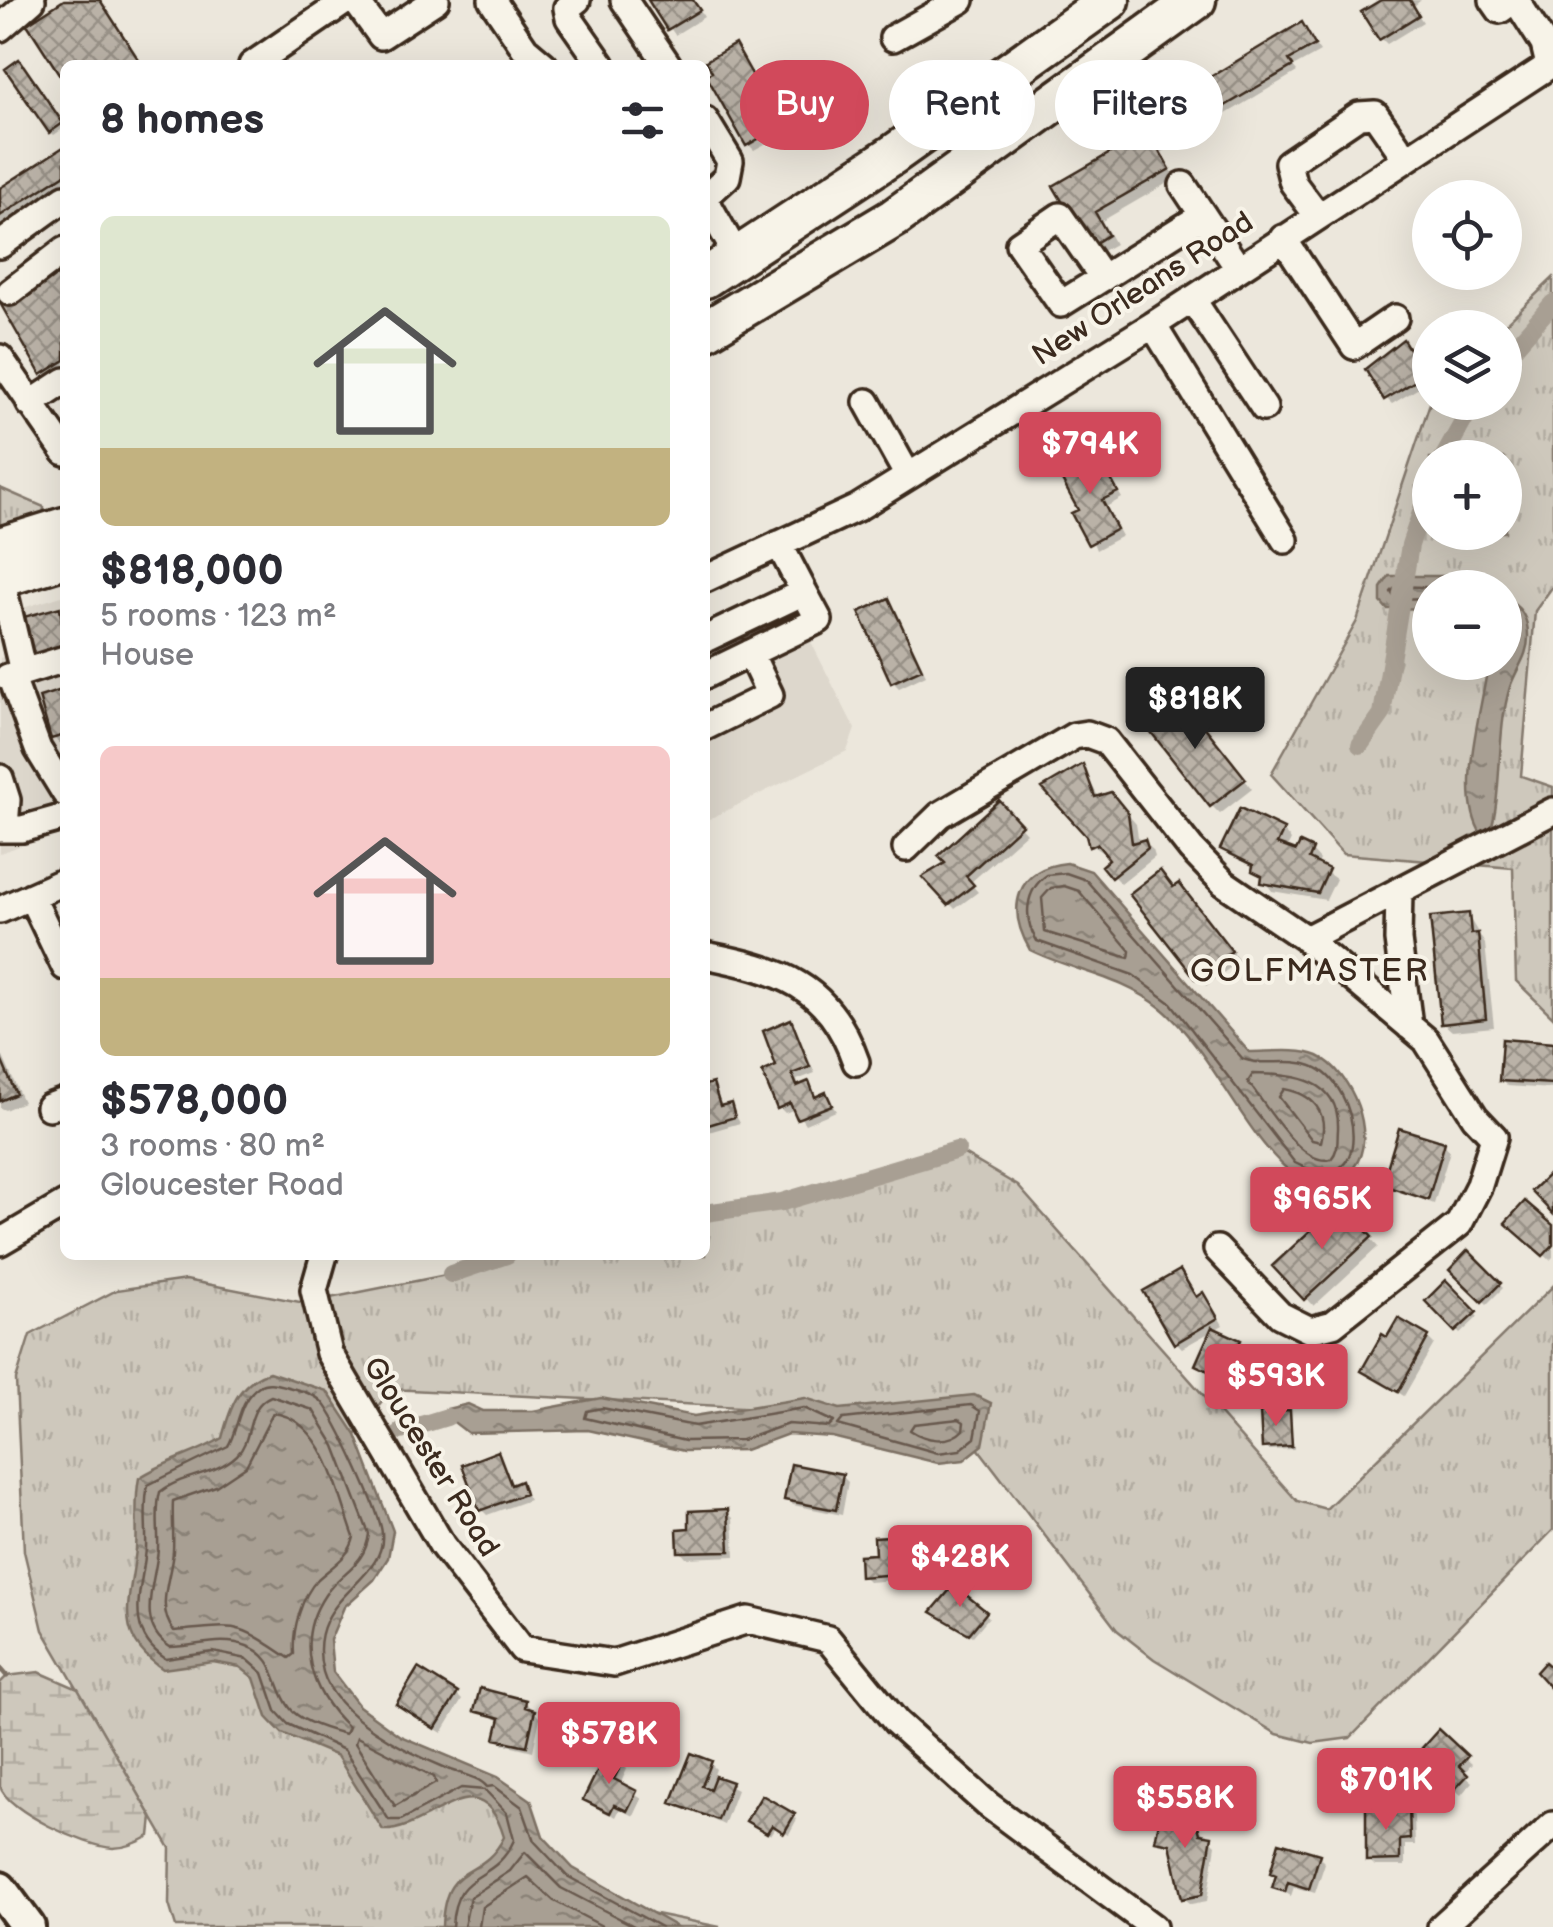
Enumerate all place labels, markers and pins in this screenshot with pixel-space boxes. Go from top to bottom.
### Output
pin: $794K [1020,412,1160,497]
pin: $818K [1125,667,1265,752]
pin: $965K [1252,1167,1392,1252]
pin: $593K [1206,1344,1346,1429]
pin: $428K [890,1525,1030,1610]
pin: $578K [539,1702,679,1787]
pin: $701K [1316,1748,1456,1833]
pin: $558K [1115,1766,1255,1851]

